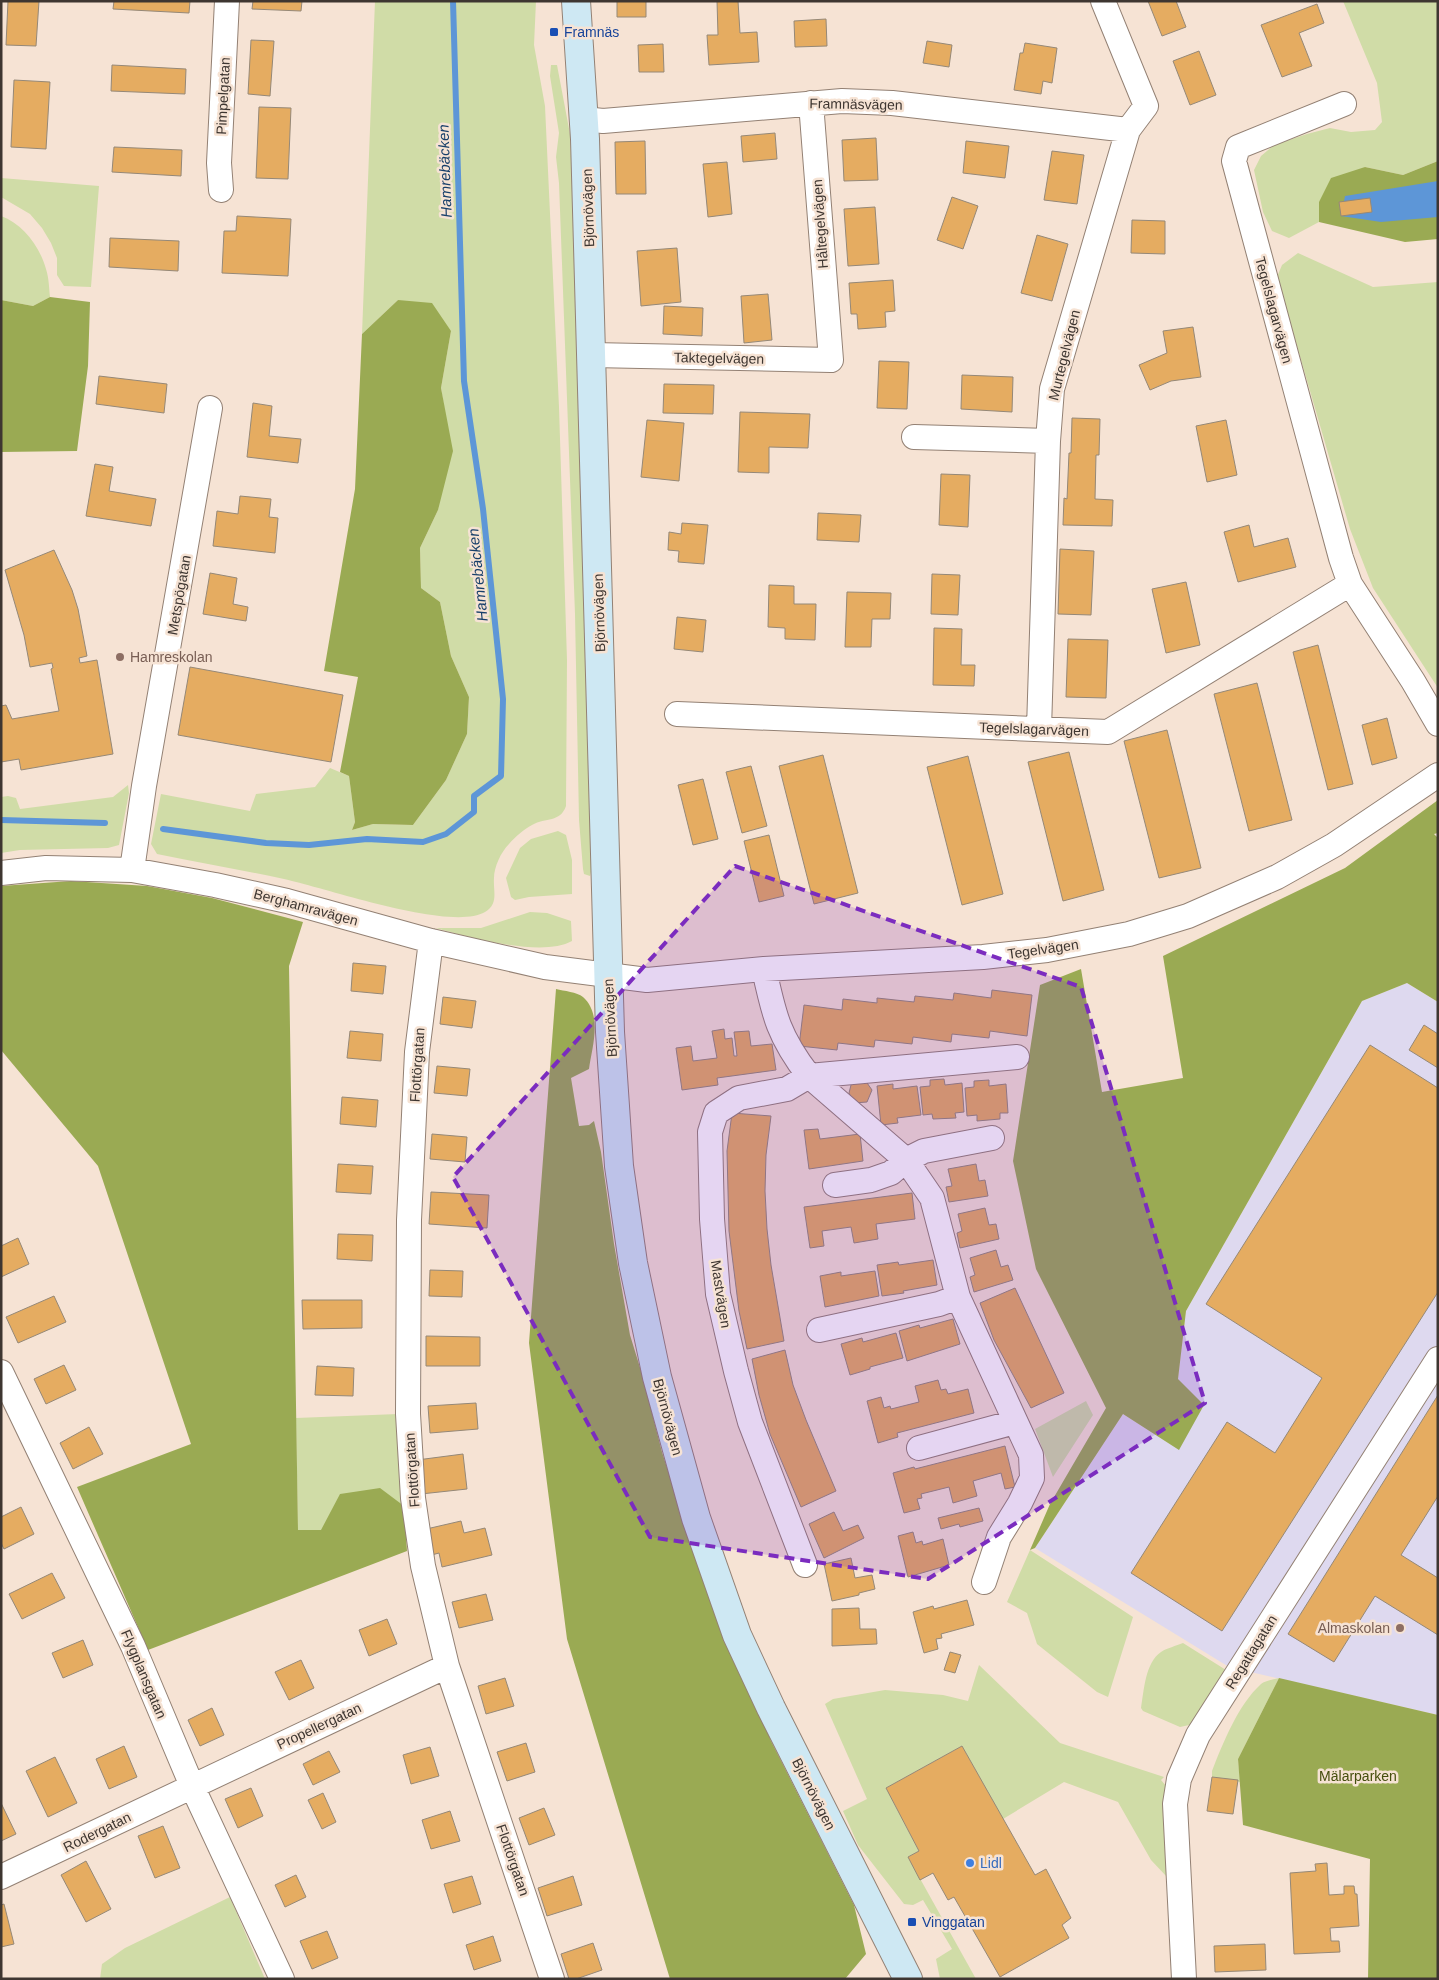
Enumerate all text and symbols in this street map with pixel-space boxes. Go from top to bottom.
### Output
place label: Framnäs [564,24,619,40]
marker: Framnäs [548,26,560,38]
street label: Pimpelgatan [213,57,233,135]
street label: Framnäsvägen [809,95,903,113]
water label: Hamrebäcken [434,124,455,218]
street label: Björnövägen [579,168,597,248]
street label: Håltegelvägen [809,179,831,269]
street label: Tegelslagarvägen [1252,255,1296,365]
street label: Murtegelvägen [1045,308,1083,402]
street label: Taktegelvägen [674,349,764,367]
water label: Hamrebäcken [464,528,491,622]
street label: Metspögatan [164,554,194,636]
street label: Björnövägen [590,573,608,653]
place label: Hamreskolan [130,649,212,665]
marker: Hamreskolan [114,651,126,663]
street label: Tegelslagarvägen [979,719,1089,739]
street label: Berghamravägen [252,885,360,929]
street label: Tegelvägen [1006,936,1080,962]
street label: Björnövägen [600,978,620,1058]
street label: Flottörgatan [406,1027,428,1103]
street label: Mastvägen [708,1259,734,1329]
street label: Björnövägen [650,1377,686,1457]
street label: Flottörgatan [401,1432,423,1508]
street label: Regattagatan [1222,1612,1280,1692]
place label: Almaskolan [1318,1620,1390,1636]
marker: Almaskolan [1394,1622,1406,1634]
street label: Flygplansgatan [118,1627,170,1721]
street label: Propellergatan [274,1700,364,1752]
street label: Björnövägen [789,1755,839,1833]
park label: Mälarparken [1319,1768,1397,1784]
street label: Rodergatan [61,1809,133,1855]
street label: Flottörgatan [493,1822,533,1898]
place label: Lidl [980,1855,1002,1871]
marker: Lidl [964,1857,976,1869]
place label: Vinggatan [922,1914,985,1930]
marker: Vinggatan [906,1916,918,1928]

